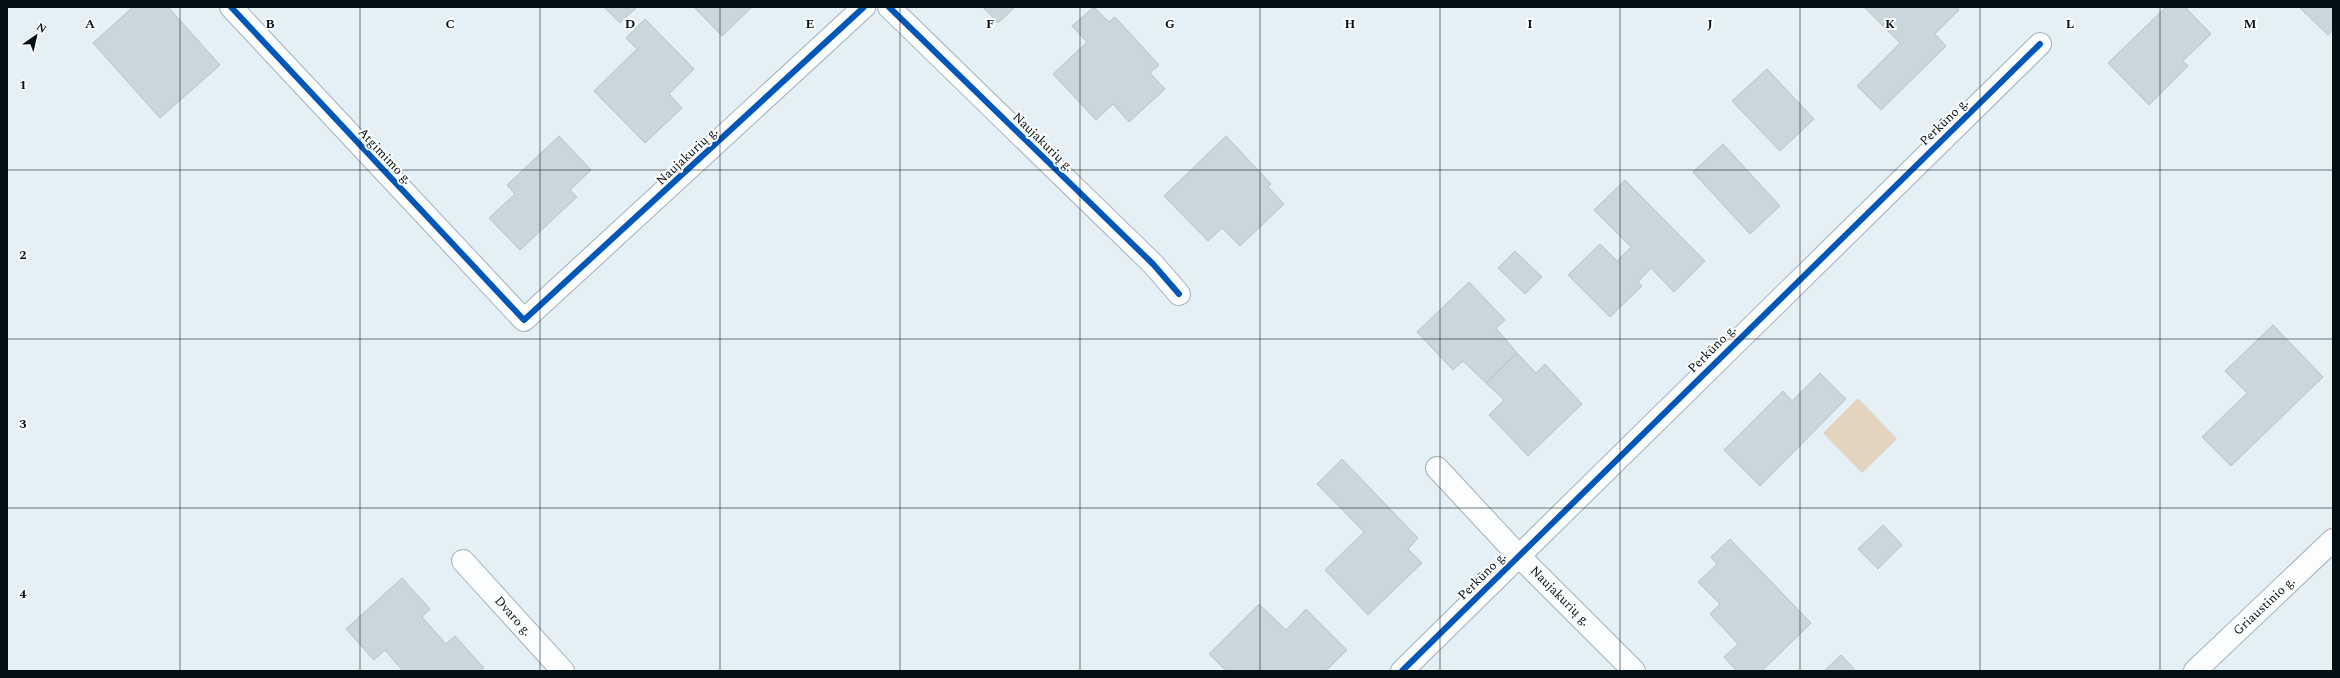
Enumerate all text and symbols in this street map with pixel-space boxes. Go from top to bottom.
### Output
text: A [85,14,95,34]
text: B [265,14,275,34]
text: C [445,14,455,34]
text: D [625,14,635,34]
text: E [806,14,815,34]
text: F [986,14,994,34]
text: G [1165,14,1175,34]
text: H [1345,14,1356,34]
text: I [1527,14,1533,34]
text: J [1707,14,1713,34]
text: K [1885,14,1895,34]
text: L [2066,14,2074,34]
text: M [2244,14,2257,34]
north arrow [16,16,56,56]
text: N [33,19,50,38]
text: 1 [19,75,27,95]
street label: Perkūno g. [1915,93,1973,151]
street label: Naujakurių g. [1008,108,1078,176]
street label: Naujakurių g. [652,122,722,190]
street label: Atgimimo g. [353,123,417,189]
text: 2 [19,245,27,265]
street label: Perkūno g. [1683,320,1741,378]
text: 3 [19,414,27,434]
street label: Perkūno g. [1453,547,1511,605]
street label: Naujakurių g. [1525,561,1595,631]
street label: Griaustinio g. [2228,572,2300,640]
text: 4 [19,584,27,604]
street label: Dvaro g. [489,591,537,641]

